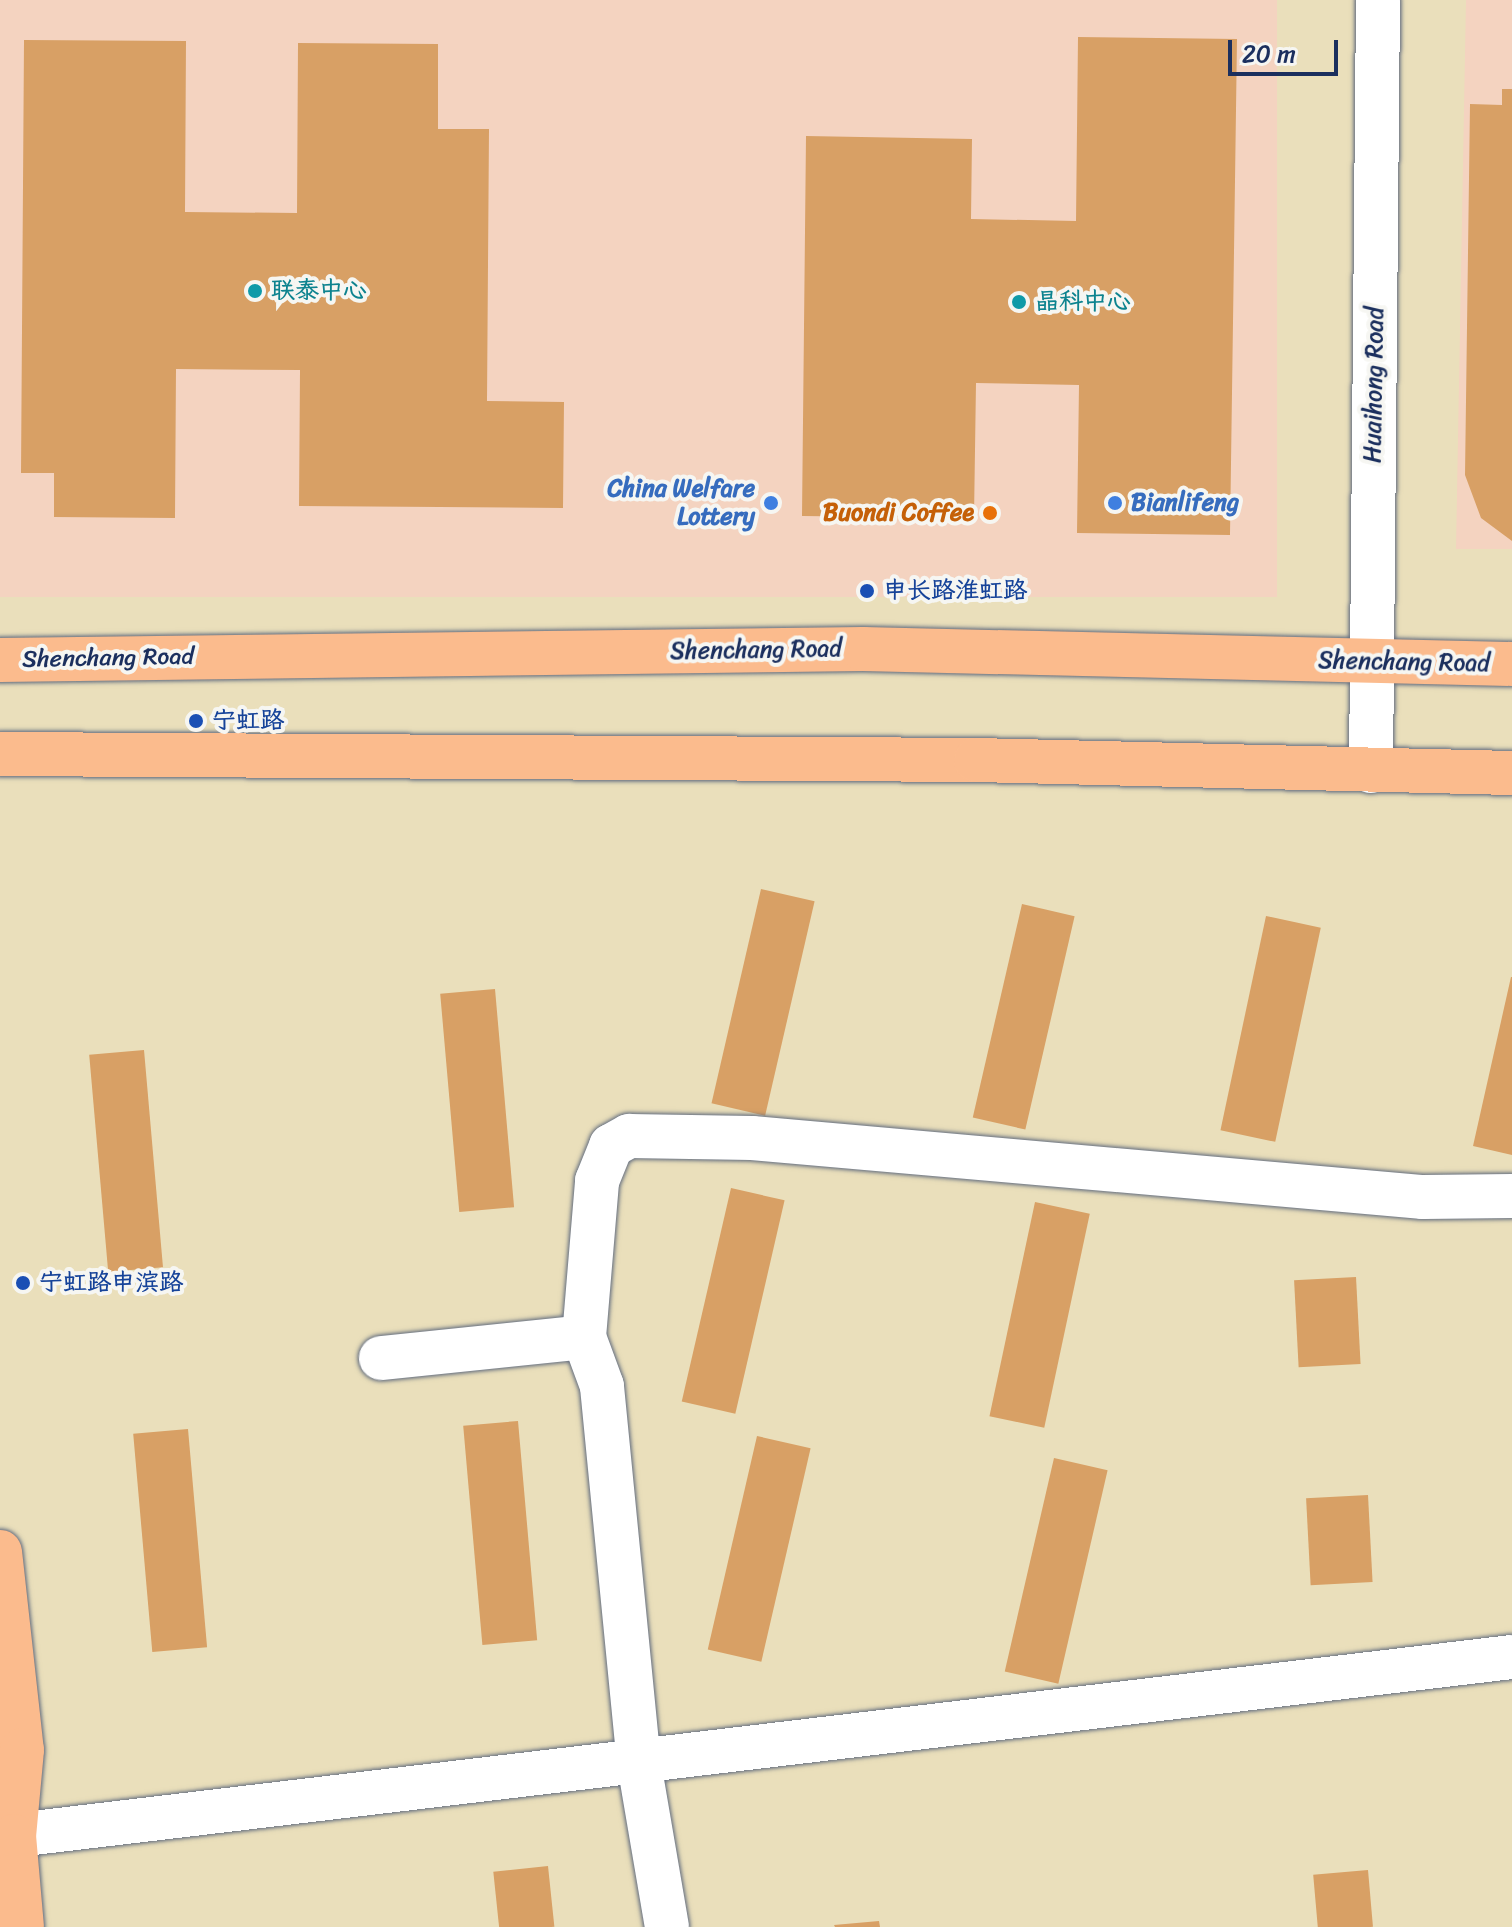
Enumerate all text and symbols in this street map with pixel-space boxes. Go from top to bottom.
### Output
scale bar [1232,24,1342,74]
text: 20 m [1242,33,1296,75]
place label: 联泰中心 [271,277,367,305]
marker: 联泰中心 [246,282,264,300]
place label: 晶科中心 [1035,288,1131,316]
marker: 晶科中心 [1010,293,1028,311]
street label: Huaihong Road [1358,307,1390,463]
place label: China Welfare Lottery [608,475,755,531]
place label: Bianlifeng [1131,489,1239,517]
marker: China Welfare Lottery [762,494,780,512]
marker: Bianlifeng [1106,494,1124,512]
place label: Buondi Coffee [823,499,974,527]
marker: Buondi Coffee [981,504,999,522]
place label: 申长路淮虹路 [883,577,1027,605]
marker: 申长路淮虹路 [858,582,876,600]
street label: Shenchang Road [670,634,842,666]
street label: Shenchang Road [22,642,194,674]
street label: Shenchang Road [1318,646,1490,678]
place label: 宁虹路 [212,707,284,735]
marker: 宁虹路 [187,712,205,730]
place label: 宁虹路申滨路 [39,1269,183,1297]
marker: 宁虹路申滨路 [14,1274,32,1292]

